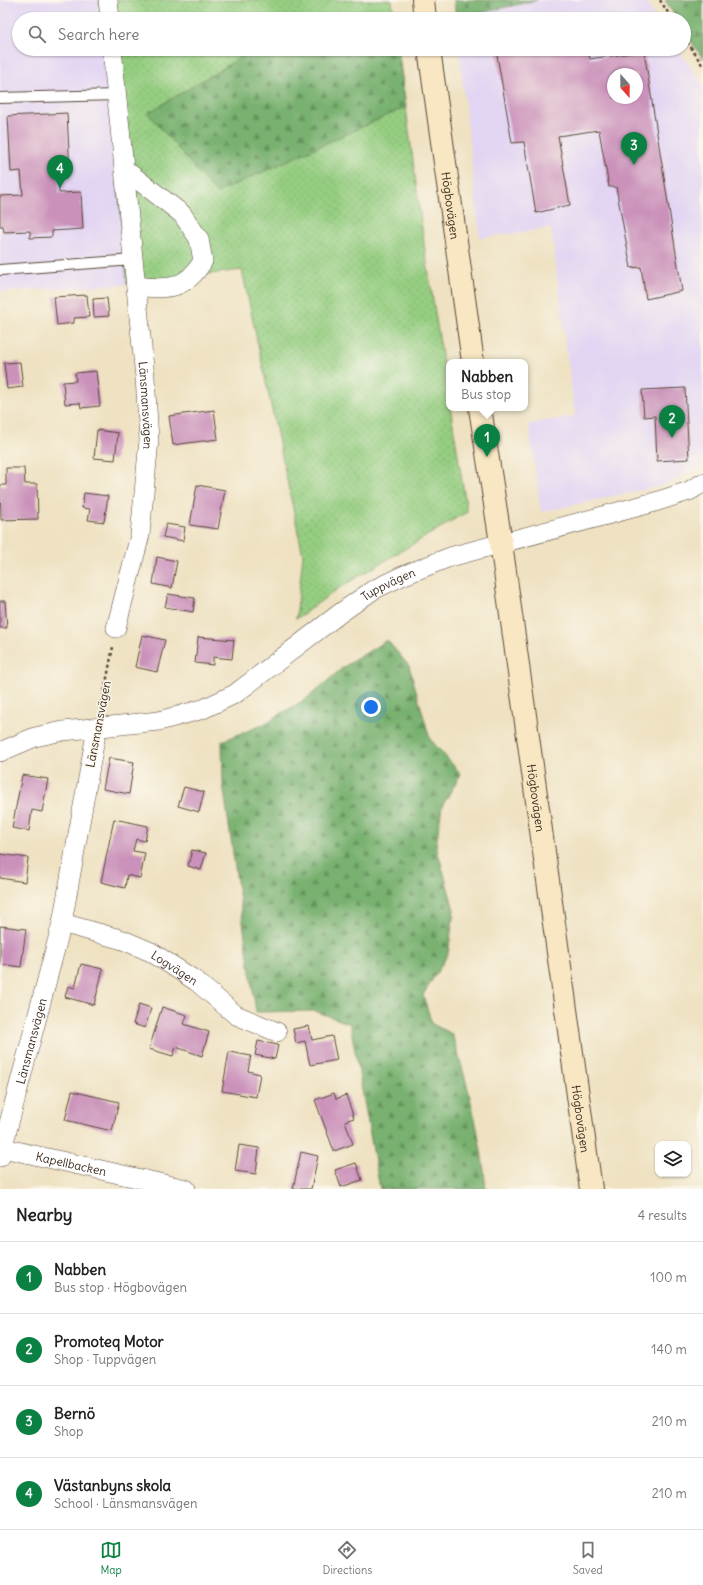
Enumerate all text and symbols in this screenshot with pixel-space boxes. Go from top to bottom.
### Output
search box [12,12,691,56]
icon: search [26,23,48,45]
text: Search here [58,25,139,44]
north arrow [607,68,643,104]
pin: 3 [621,132,647,165]
pin: 4 [47,155,73,188]
street label: Högbovägen [439,171,463,240]
popup [446,359,528,411]
street label: Länsmansvägen [136,361,157,450]
text: Nabben [461,367,513,386]
text: Bus stop [461,386,511,403]
pin: 2 [659,405,685,438]
pin: 1 [474,424,500,457]
street label: Tuppvägen [358,564,417,604]
street label: Länsmansvägen [82,679,114,769]
your location [361,697,381,717]
street label: Högbovägen [524,763,549,833]
street label: Logvägen [149,947,201,988]
street label: Länsmansvägen [12,996,49,1086]
street label: Högbovägen [569,1084,593,1154]
map controls [655,1141,691,1177]
button: layers [655,1141,691,1177]
street label: Kapellbacken [35,1148,108,1178]
text: Nearby [16,1204,72,1226]
text: 4 results [638,1207,687,1224]
text: Nabben [54,1260,106,1279]
text: 1 [26,1269,32,1286]
text: 100 m [650,1269,687,1286]
text: Bus stop · Högbovägen [54,1279,187,1296]
text: Promoteq Motor [54,1332,164,1351]
text: 2 [25,1341,33,1358]
text: 140 m [651,1341,687,1358]
text: Shop · Tuppvägen [54,1351,156,1368]
text: Bernö [54,1404,95,1423]
text: 3 [25,1413,33,1430]
text: 210 m [652,1413,687,1430]
text: Shop [54,1423,83,1440]
text: Västanbyns skola [54,1476,171,1495]
text: 4 [25,1485,33,1502]
text: 210 m [652,1485,687,1502]
text: School · Länsmansvägen [54,1495,197,1512]
tab: Map [100,1539,122,1577]
tab: Directions [323,1539,372,1577]
tab: Saved [573,1539,603,1577]

